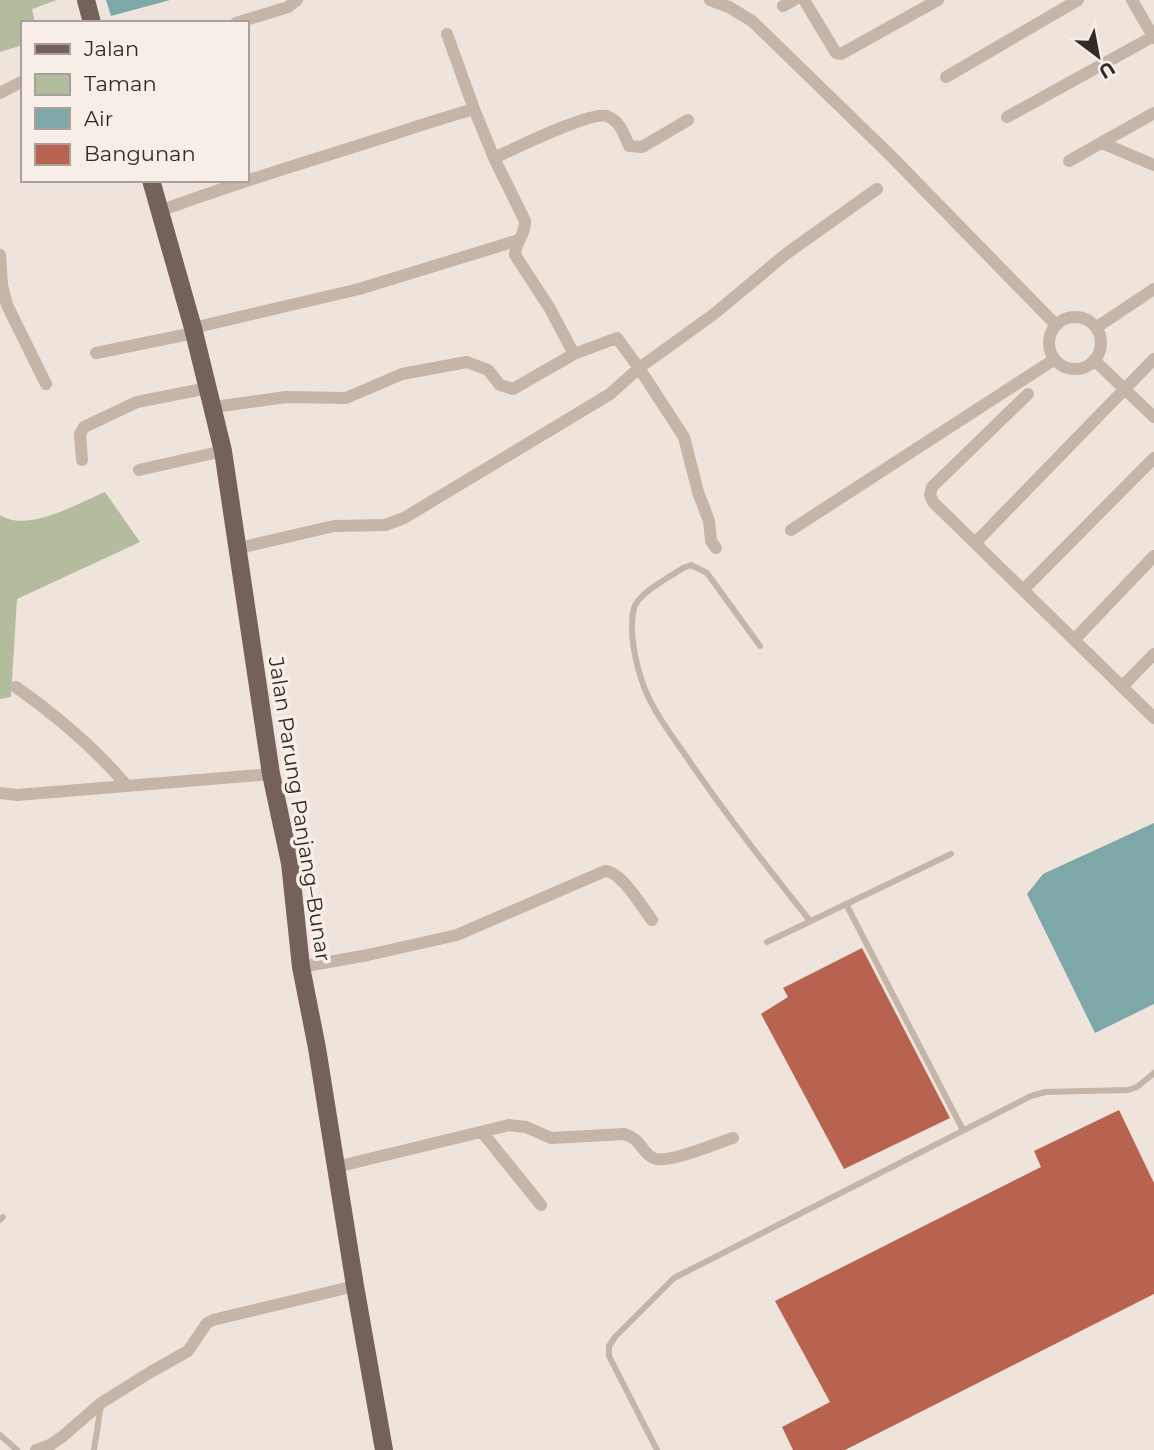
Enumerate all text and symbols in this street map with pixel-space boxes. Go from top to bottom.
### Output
legend [21,21,248,182]
north arrow [1063,21,1133,91]
text: Jalan [83,36,139,61]
text: U [1094,56,1119,84]
text: Taman [84,71,157,96]
text: Air [84,106,113,131]
text: Bangunan [84,141,196,166]
street label: Jalan Parung Panjang–Bunar [263,654,336,963]

